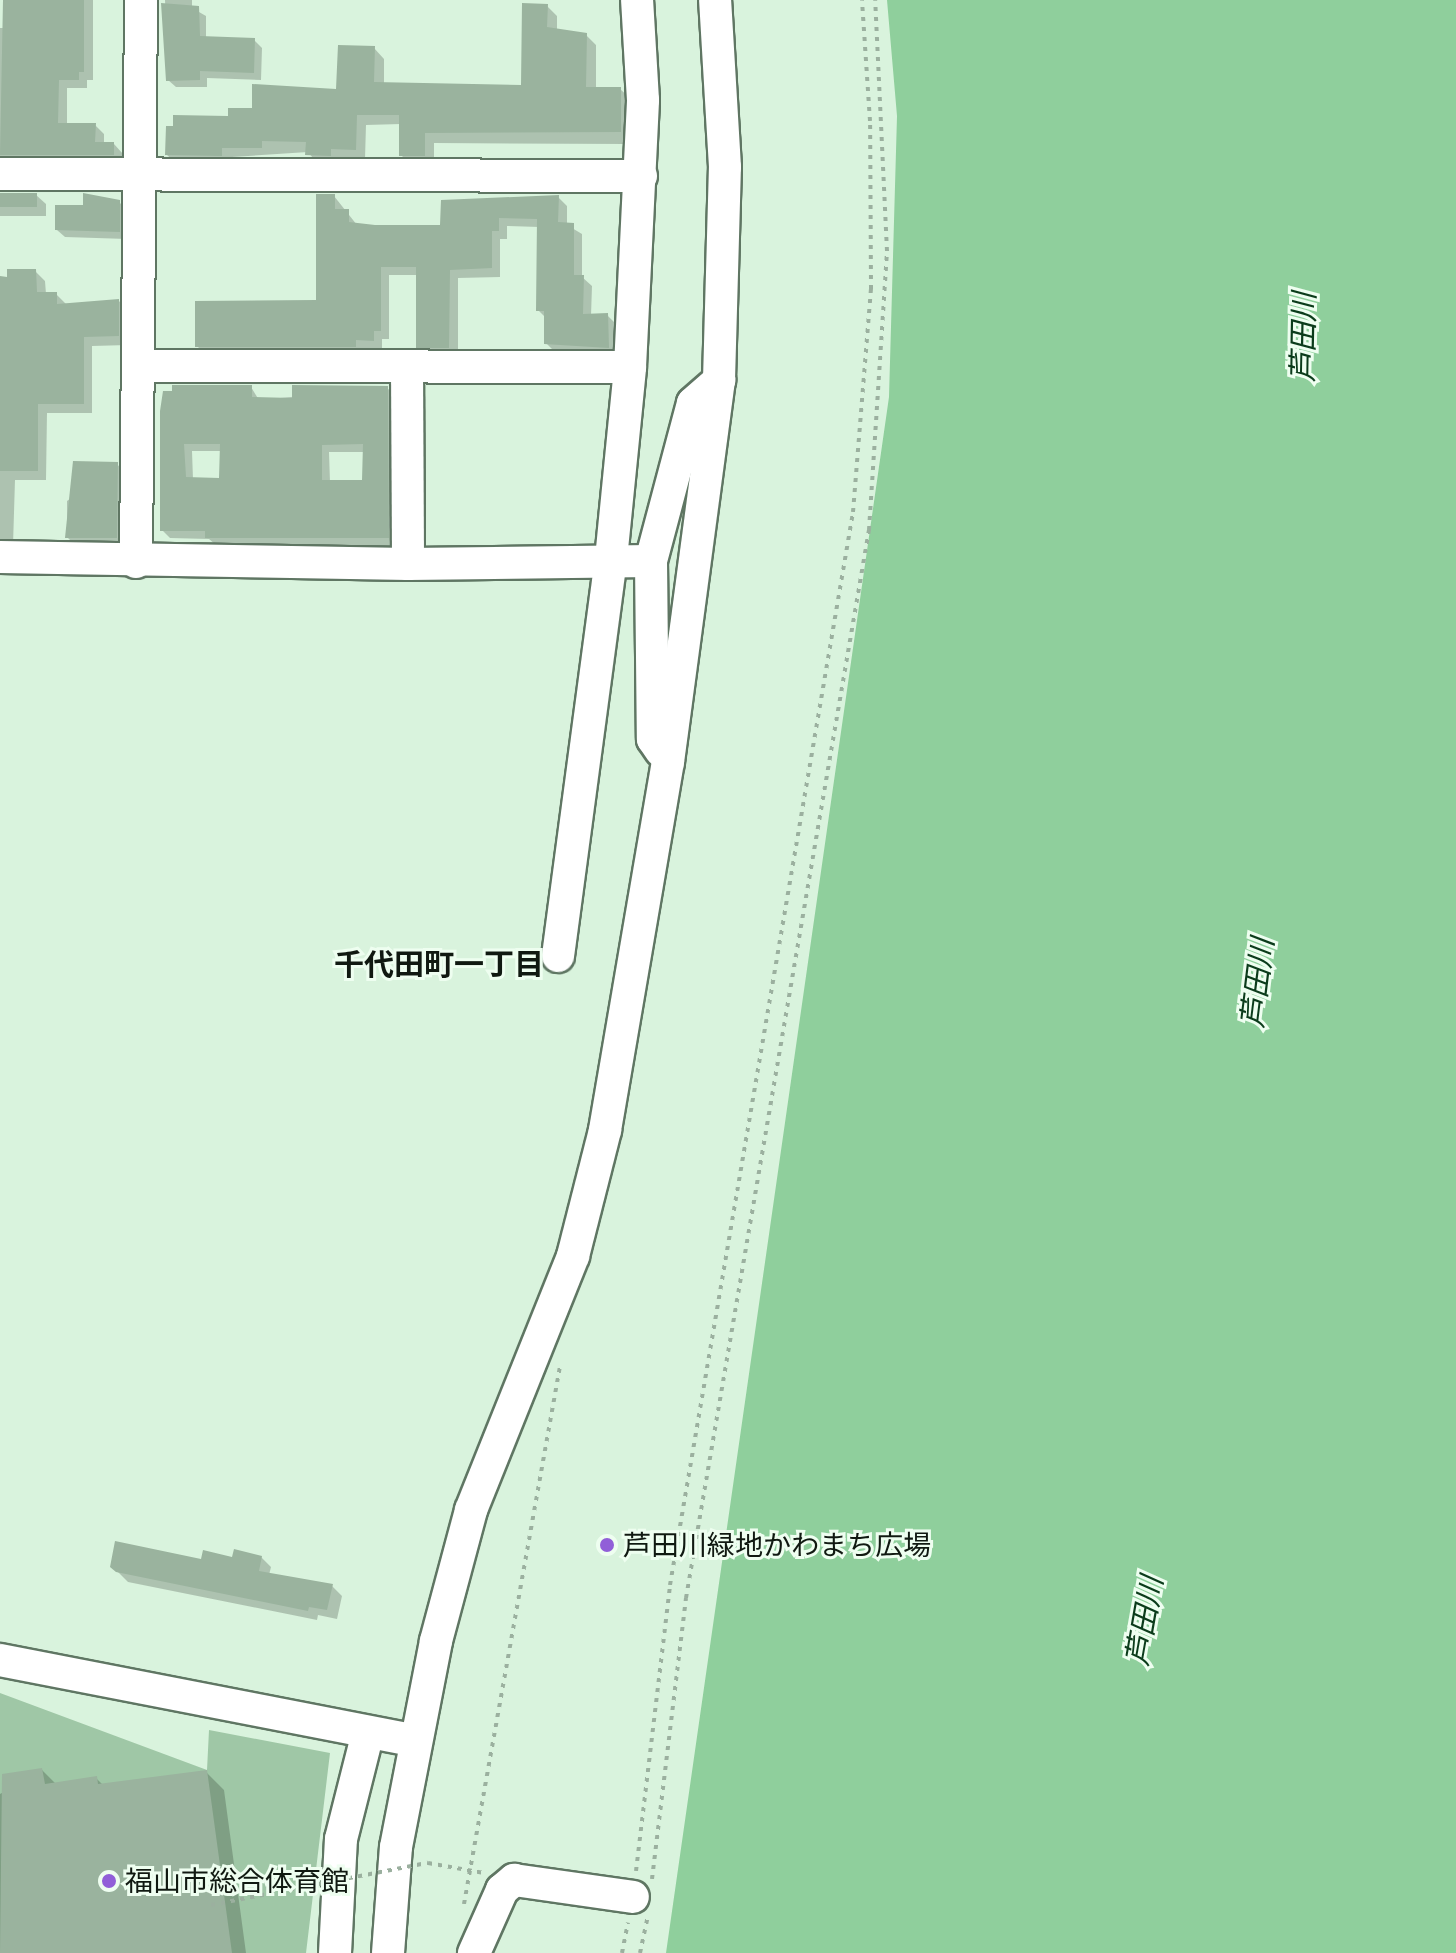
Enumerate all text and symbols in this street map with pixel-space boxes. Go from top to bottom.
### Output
water label: 芦田川 [1285,292,1323,382]
water label: 芦田川 [1235,936,1281,1030]
district label: 千代田町一丁目 [334,947,544,983]
place label: 芦田川緑地かわまち広場 [623,1528,931,1562]
marker: 芦田川緑地かわまち広場 [598,1536,616,1554]
water label: 芦田川 [1119,1574,1171,1668]
place label: 福山市総合体育館 [125,1864,349,1898]
marker: 福山市総合体育館 [100,1872,118,1890]

